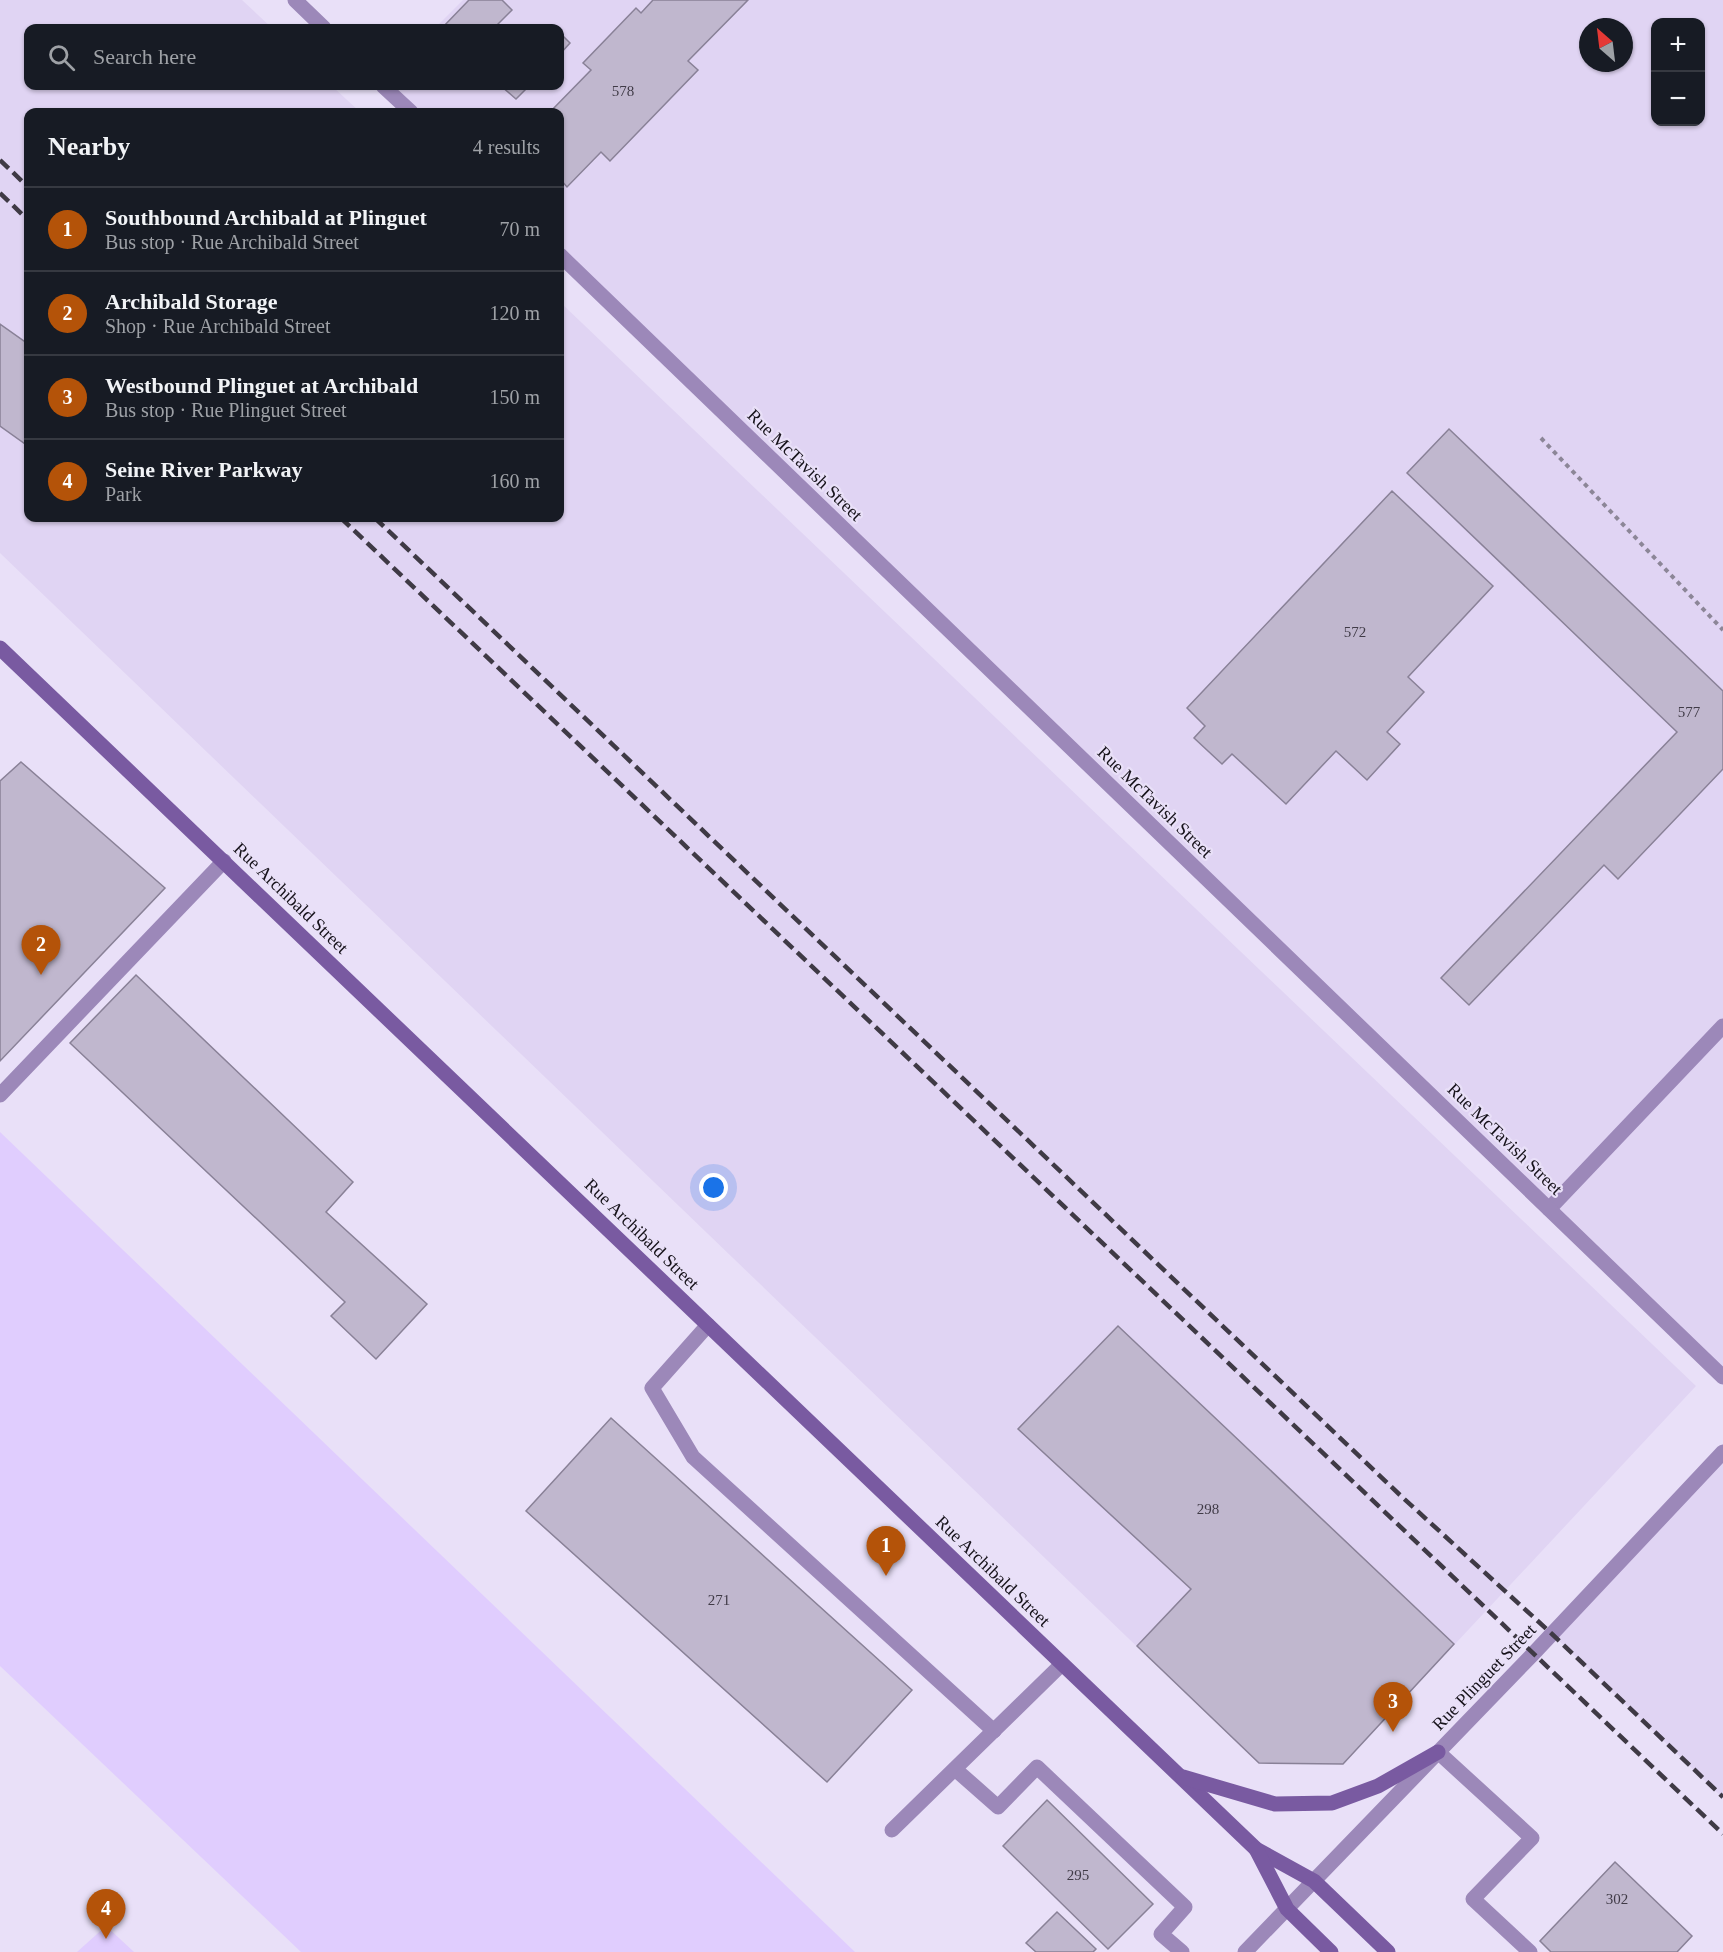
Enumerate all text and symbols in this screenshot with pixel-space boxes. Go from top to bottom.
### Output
north arrow [1579,18,1633,72]
map controls [1651,18,1705,126]
button: + [1651,18,1705,72]
search box [24,24,564,90]
icon: search [45,41,78,74]
text: Search here [93,44,196,69]
button: − [1651,72,1705,126]
house number: 578 [612,83,634,99]
text: Nearby [48,132,130,161]
text: 4 results [473,136,540,158]
text: Southbound Archibald at Plinguet [105,205,427,230]
text: 1 [63,218,73,240]
text: 70 m [499,218,540,240]
text: Bus stop · Rue Archibald Street [105,231,359,253]
text: Archibald Storage [105,289,278,314]
text: 2 [63,302,73,324]
text: 120 m [489,302,540,324]
text: Shop · Rue Archibald Street [105,315,331,337]
text: Westbound Plinguet at Archibald [105,373,418,398]
text: 3 [63,386,73,408]
text: 150 m [489,386,540,408]
text: Bus stop · Rue Plinguet Street [105,399,347,421]
street label: Rue McTavish Street [743,405,867,525]
text: Seine River Parkway [105,457,303,482]
text: 4 [63,470,73,492]
text: 160 m [489,470,540,492]
text: Park [105,483,142,505]
house number: 572 [1344,624,1366,640]
house number: 577 [1678,704,1701,720]
street label: Rue McTavish Street [1093,742,1217,862]
street label: Rue Archibald Street [230,838,352,958]
pin: 2 [22,926,60,975]
street label: Rue McTavish Street [1443,1079,1567,1199]
your location [699,1173,728,1202]
street label: Rue Archibald Street [581,1174,703,1294]
house number: 298 [1197,1501,1219,1517]
street label: Rue Archibald Street [932,1511,1054,1631]
pin: 1 [866,1526,906,1576]
house number: 271 [708,1592,730,1608]
street label: Rue Plinguet Street [1428,1620,1540,1734]
pin: 3 [1374,1682,1412,1732]
house number: 295 [1067,1867,1089,1883]
pin: 4 [86,1890,126,1939]
house number: 302 [1606,1891,1628,1907]

